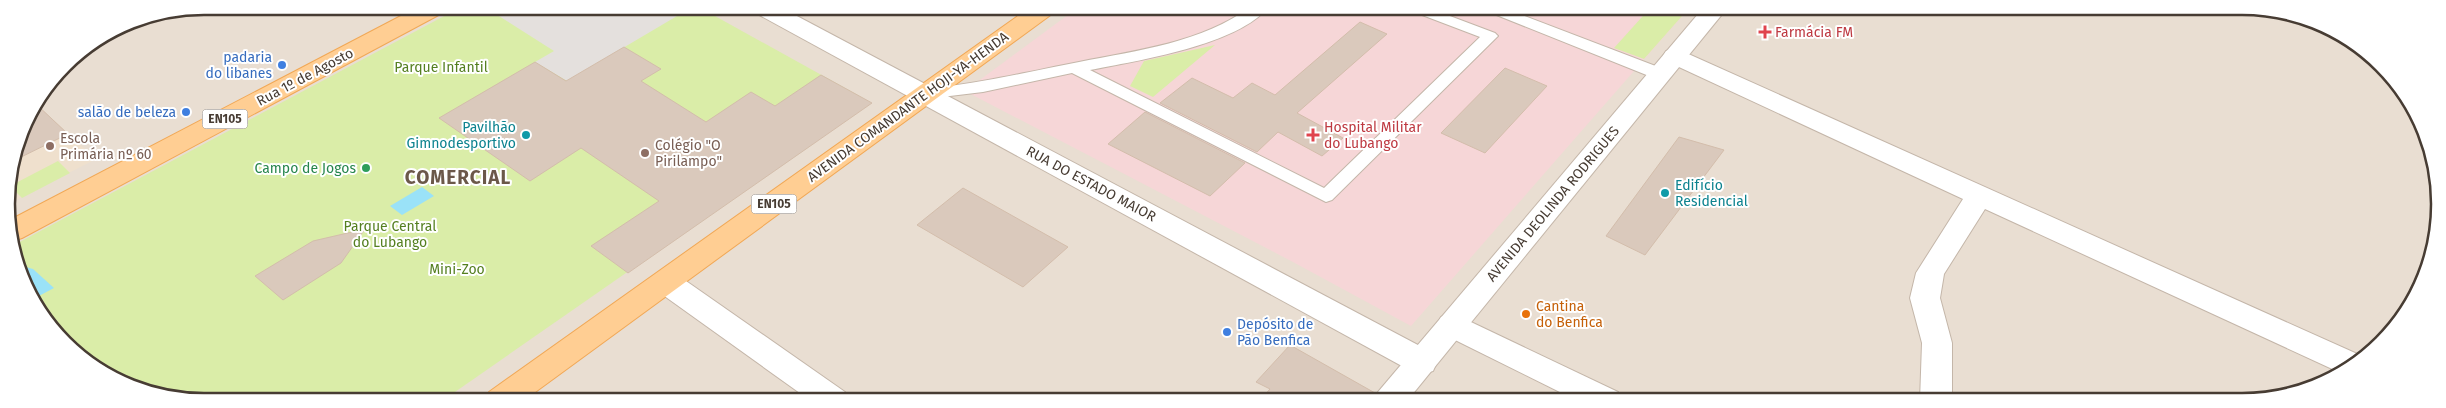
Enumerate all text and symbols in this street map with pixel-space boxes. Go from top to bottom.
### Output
place label: Farmácia FM [1775,24,1853,41]
marker: Farmácia FM [1759,26,1771,38]
street label: AVENIDA COMANDANTE HOJI-YA-HENDA [804,28,1012,186]
street label: Rua 1º de Agosto [254,44,356,110]
place label: padaria do libanes [206,49,272,82]
marker: padaria do libanes [276,59,288,71]
park label: Parque Infantil [394,59,488,76]
place label: salão de beleza [78,104,176,121]
marker: salão de beleza [180,106,192,118]
road number: EN105 [202,110,248,128]
place label: Pavilhão Gimnodesportivo [406,119,516,152]
place label: Hospital Militar do Lubango [1324,119,1422,152]
street label: AVENIDA DEOLINDA RODRIGUES [1483,123,1623,285]
marker: Hospital Militar do Lubango [1306,128,1320,142]
marker: Pavilhão Gimnodesportivo [520,129,532,141]
place label: Escola Primária nº 60 [60,130,152,163]
place label: Colégio "O Pirilampo" [655,137,722,170]
marker: Escola Primária nº 60 [44,140,56,152]
street label: RUA DO ESTADO MAIOR [1023,143,1159,226]
marker: Colégio "O Pirilampo" [639,147,651,159]
place label: Campo de Jogos [255,160,356,177]
marker: Campo de Jogos [360,162,372,174]
district label: COMERCIAL [405,166,511,189]
place label: Edifício Residencial [1675,177,1748,210]
marker: Edifício Residencial [1659,187,1671,199]
road number: EN105 [752,194,796,213]
park label: Parque Central do Lubango [344,218,436,251]
park label: Mini-Zoo [429,261,485,278]
place label: Cantina do Benfica [1536,298,1603,331]
marker: Cantina do Benfica [1520,308,1532,320]
place label: Depósito de Pão Benfica [1237,316,1313,349]
marker: Depósito de Pão Benfica [1221,326,1233,338]

